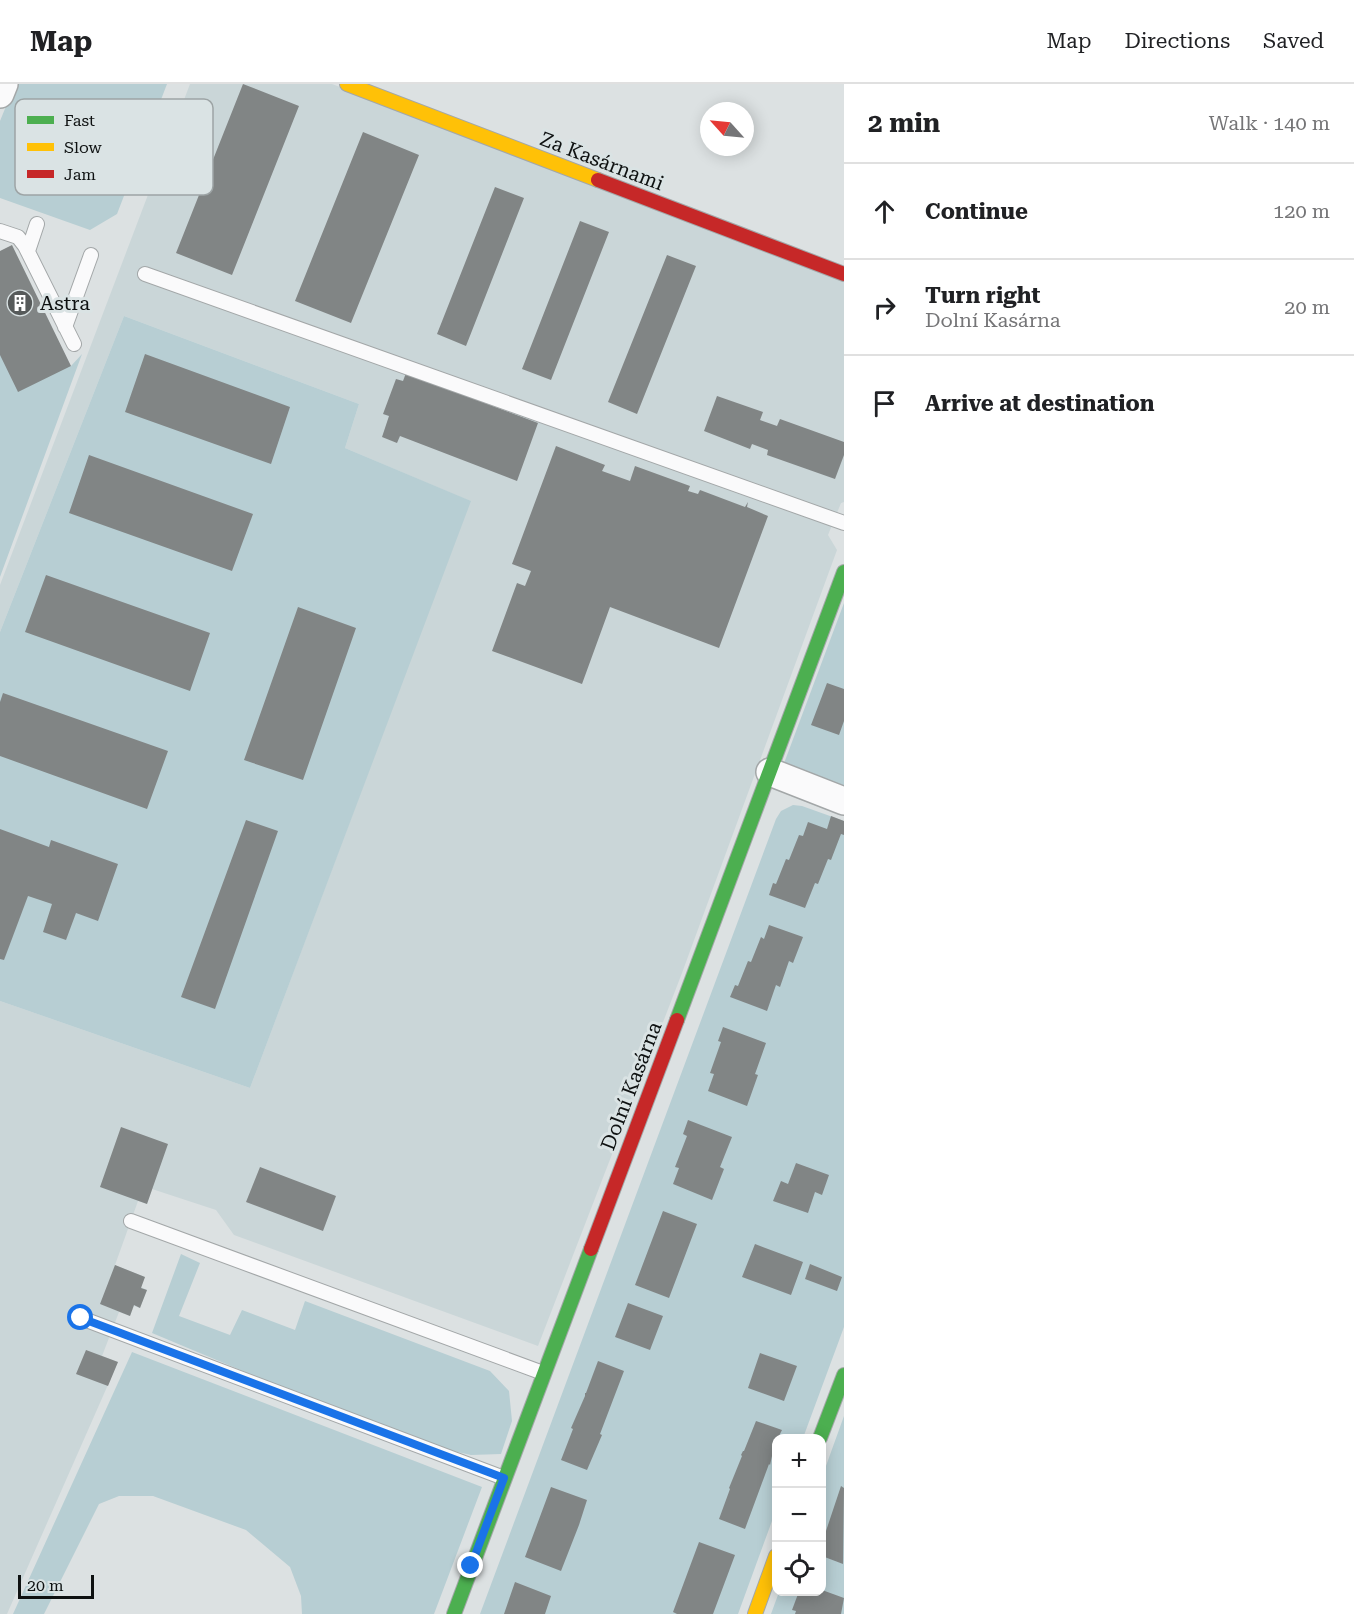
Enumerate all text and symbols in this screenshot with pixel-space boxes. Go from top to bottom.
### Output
text: Map [30,25,92,58]
text: Map [1047,29,1091,53]
text: Directions [1124,29,1230,53]
text: Saved [1263,29,1324,53]
legend [15,99,213,195]
north arrow [700,102,754,156]
text: 2 min [868,108,940,138]
text: Fast [64,111,95,130]
text: Walk · 140 m [1209,111,1330,135]
street label: Za Kasárnami [537,126,667,196]
text: Slow [64,138,102,157]
text: Jam [64,165,96,184]
icon: ahead [868,195,901,228]
text: Continue [925,199,1028,224]
text: 120 m [1273,199,1330,223]
text: Turn right [925,283,1040,308]
building icon: Astra [5,288,35,318]
place label: Astra [40,291,90,315]
icon: right [868,291,901,324]
text: 20 m [1284,295,1330,319]
text: Dolní Kasárna [925,308,1061,332]
icon: arrive [868,387,901,420]
text: Arrive at destination [925,391,1154,416]
street label: Dolní Kasárna [595,1018,667,1154]
route start [67,1304,93,1330]
map controls [772,1434,826,1596]
button: + [772,1434,826,1488]
button: − [772,1488,826,1542]
button: locate [772,1542,826,1596]
route end [457,1552,483,1578]
scale bar [18,1572,94,1600]
text: 20 m [27,1576,64,1595]

